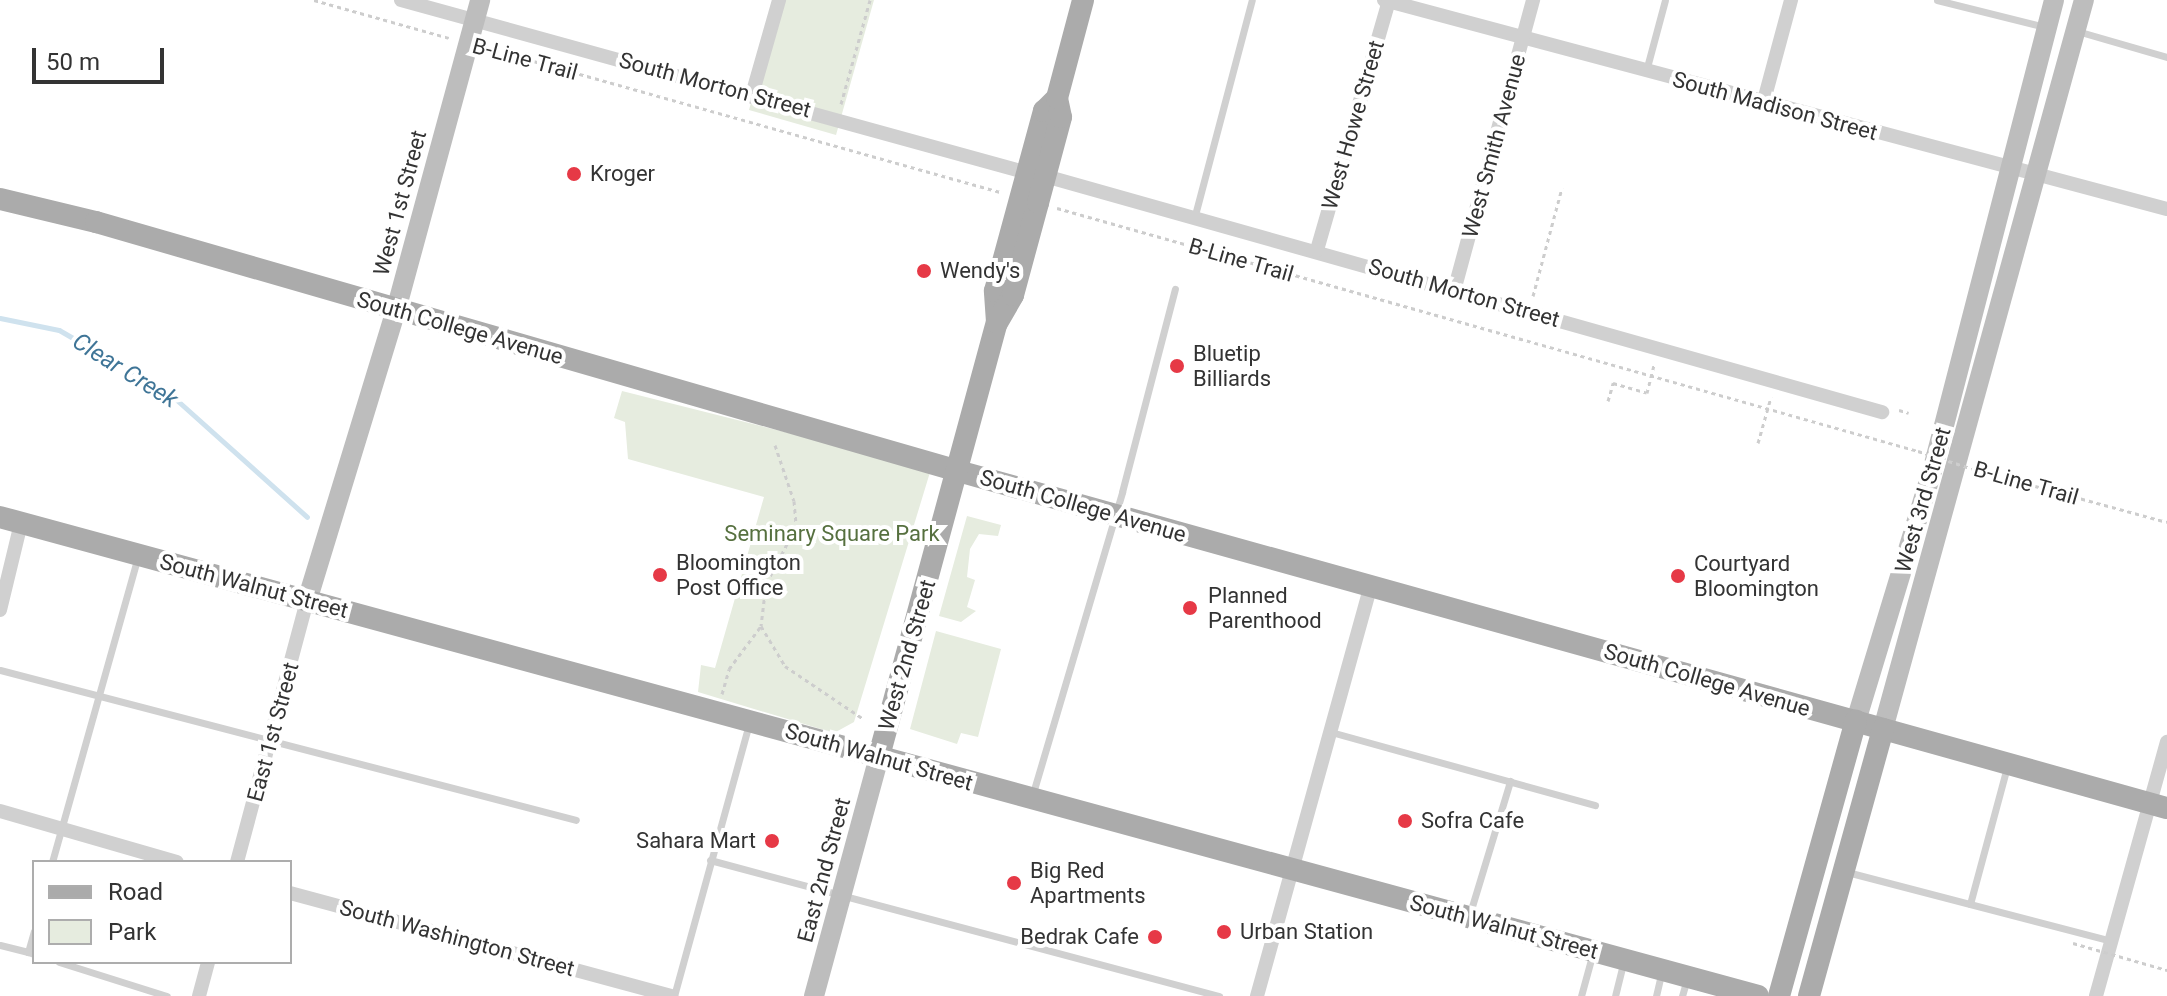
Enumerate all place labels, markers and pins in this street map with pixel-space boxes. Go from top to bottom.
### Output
place label: Kroger [590,161,655,187]
marker: Kroger [565,165,583,183]
place label: Wendy's [940,258,1020,284]
marker: Wendy's [915,262,933,280]
place label: Bluetip Billiards [1193,340,1271,392]
marker: Bluetip Billiards [1168,357,1186,375]
place label: Bloomington Post Office [676,549,801,600]
place label: Courtyard Bloomington [1694,550,1819,602]
marker: Bloomington Post Office [651,566,669,584]
marker: Courtyard Bloomington [1669,567,1687,585]
place label: Planned Parenthood [1208,582,1322,634]
marker: Planned Parenthood [1179,597,1201,619]
place label: Sofra Cafe [1421,808,1524,834]
marker: Sofra Cafe [1396,812,1414,830]
place label: Sahara Mart [636,828,756,854]
marker: Sahara Mart [763,832,781,850]
place label: Big Red Apartments [1030,857,1146,908]
marker: Big Red Apartments [1005,874,1023,892]
place label: Urban Station [1240,919,1373,945]
marker: Urban Station [1215,923,1233,941]
place label: Bedrak Cafe [1020,924,1139,950]
marker: Bedrak Cafe [1146,928,1164,946]

